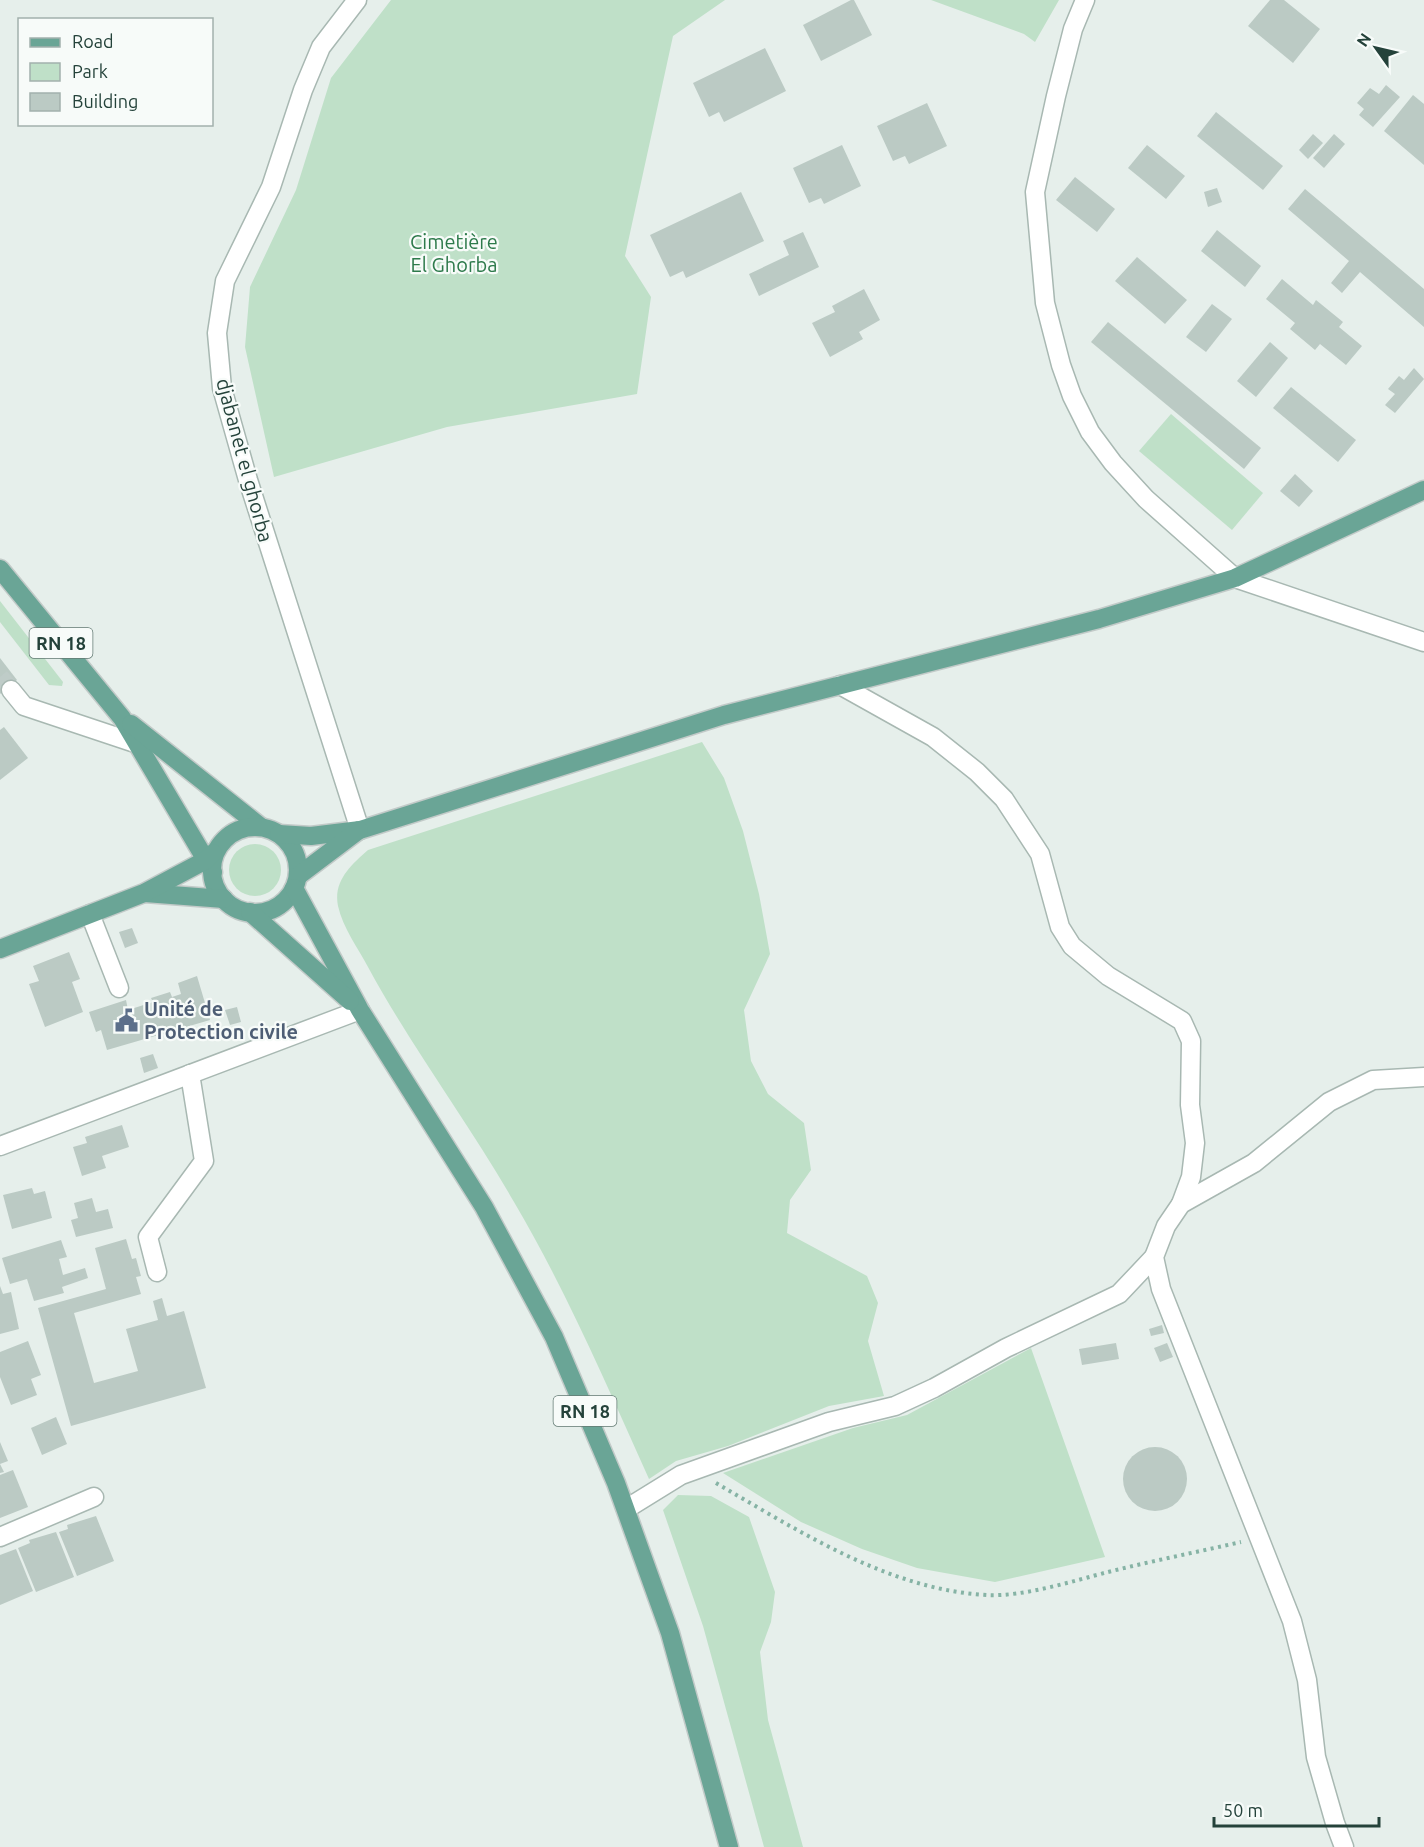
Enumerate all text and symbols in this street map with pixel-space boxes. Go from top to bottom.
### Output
legend [18,18,213,126]
north arrow [1346,18,1406,78]
text: N [1353,30,1374,50]
text: Road [72,31,114,51]
text: Park [72,61,108,81]
text: Building [72,91,138,111]
park label: Cimetière El Ghorba [410,230,498,276]
street label: djabanet el ghorba [212,376,278,544]
road number: RN 18 [29,628,92,658]
place label: Unité de Protection civile [144,997,298,1043]
public building icon: Unité de Protection civile [113,1007,139,1033]
road number: RN 18 [554,1396,616,1426]
scale bar [1214,1790,1379,1828]
text: 50 m [1223,1800,1263,1820]

